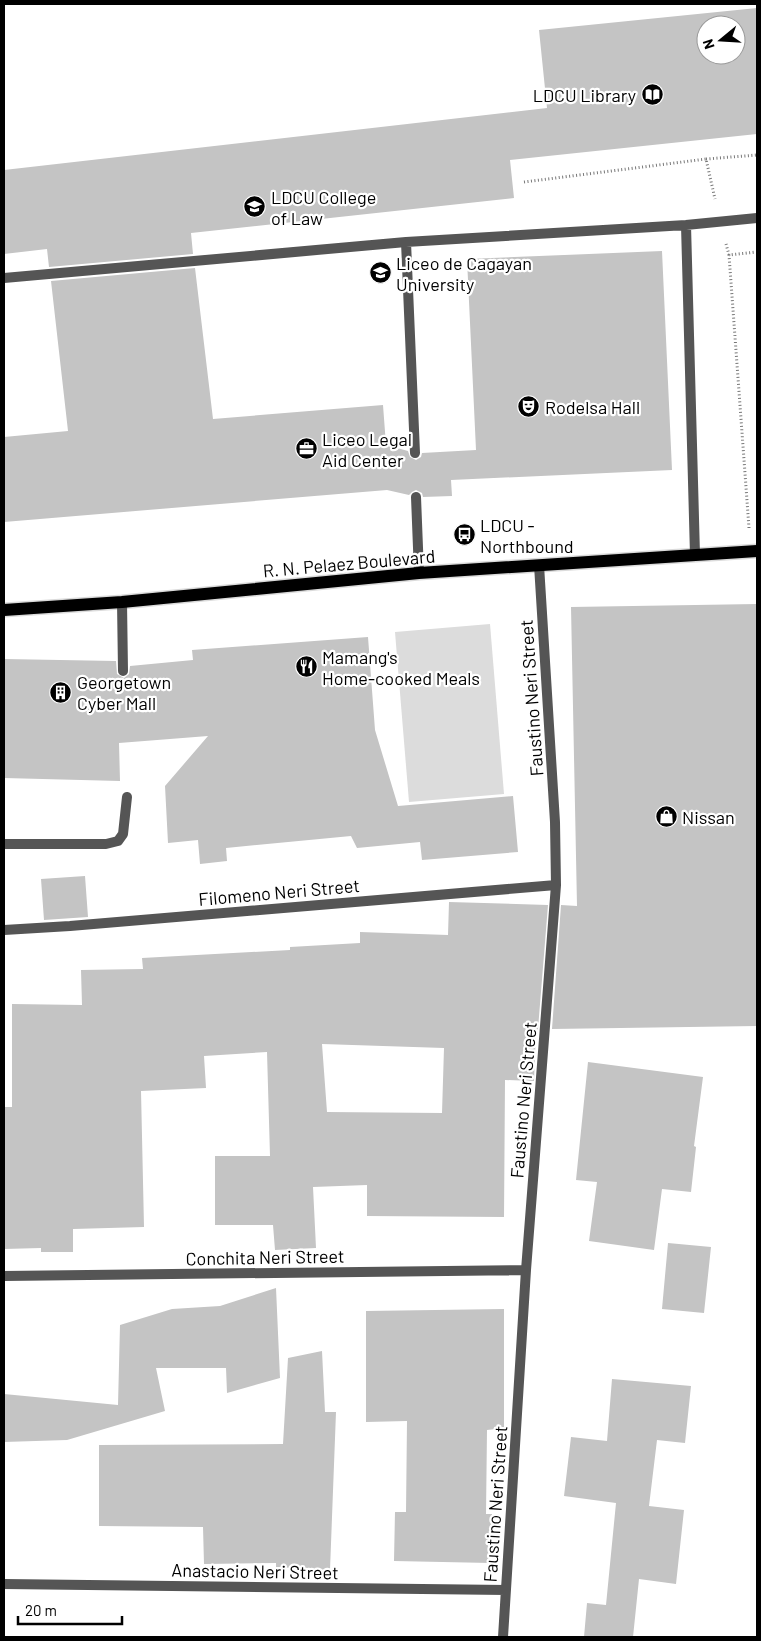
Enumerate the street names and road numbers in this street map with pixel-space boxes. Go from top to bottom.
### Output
street label: R. N. Pelaez Boulevard [262,545,436,581]
street label: Faustino Neri Street [515,619,547,777]
street label: Filomeno Neri Street [197,874,361,910]
street label: Faustino Neri Street [505,1021,541,1179]
street label: Conchita Neri Street [185,1245,345,1269]
street label: Faustino Neri Street [479,1425,511,1583]
street label: Anastacio Neri Street [171,1559,339,1583]

